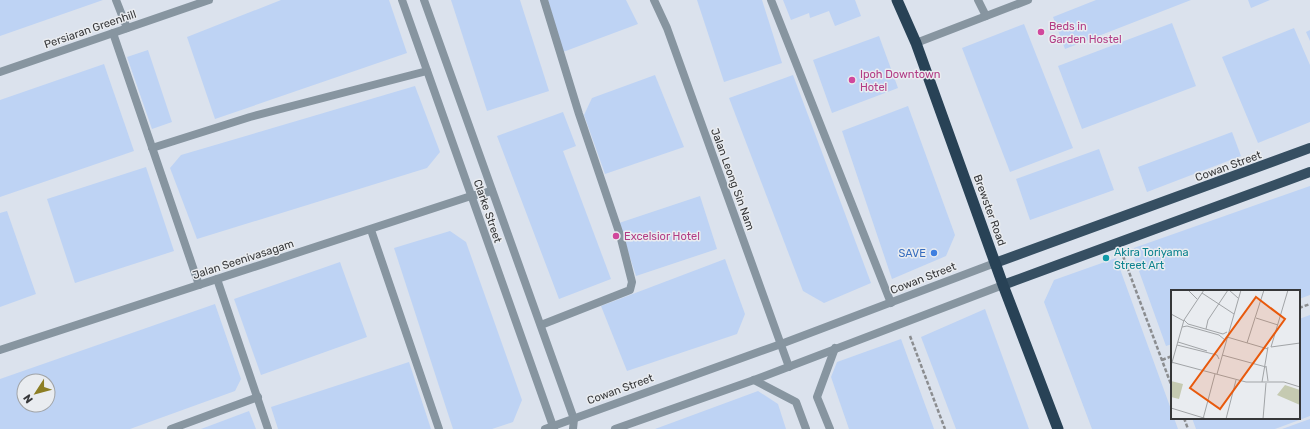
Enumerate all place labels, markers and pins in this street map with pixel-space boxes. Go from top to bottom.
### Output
place label: Beds in Garden Hostel [1049,20,1122,46]
marker: Beds in Garden Hostel [1036,27,1046,37]
place label: Ipoh Downtown Hotel [860,68,940,94]
marker: Ipoh Downtown Hotel [847,75,857,85]
place label: Excelsior Hotel [624,230,700,243]
marker: Excelsior Hotel [611,231,621,241]
place label: Akira Toriyama Street Art [1114,246,1189,272]
place label: SAVE [899,247,926,260]
marker: SAVE [929,248,939,258]
marker: Akira Toriyama Street Art [1101,253,1111,263]

